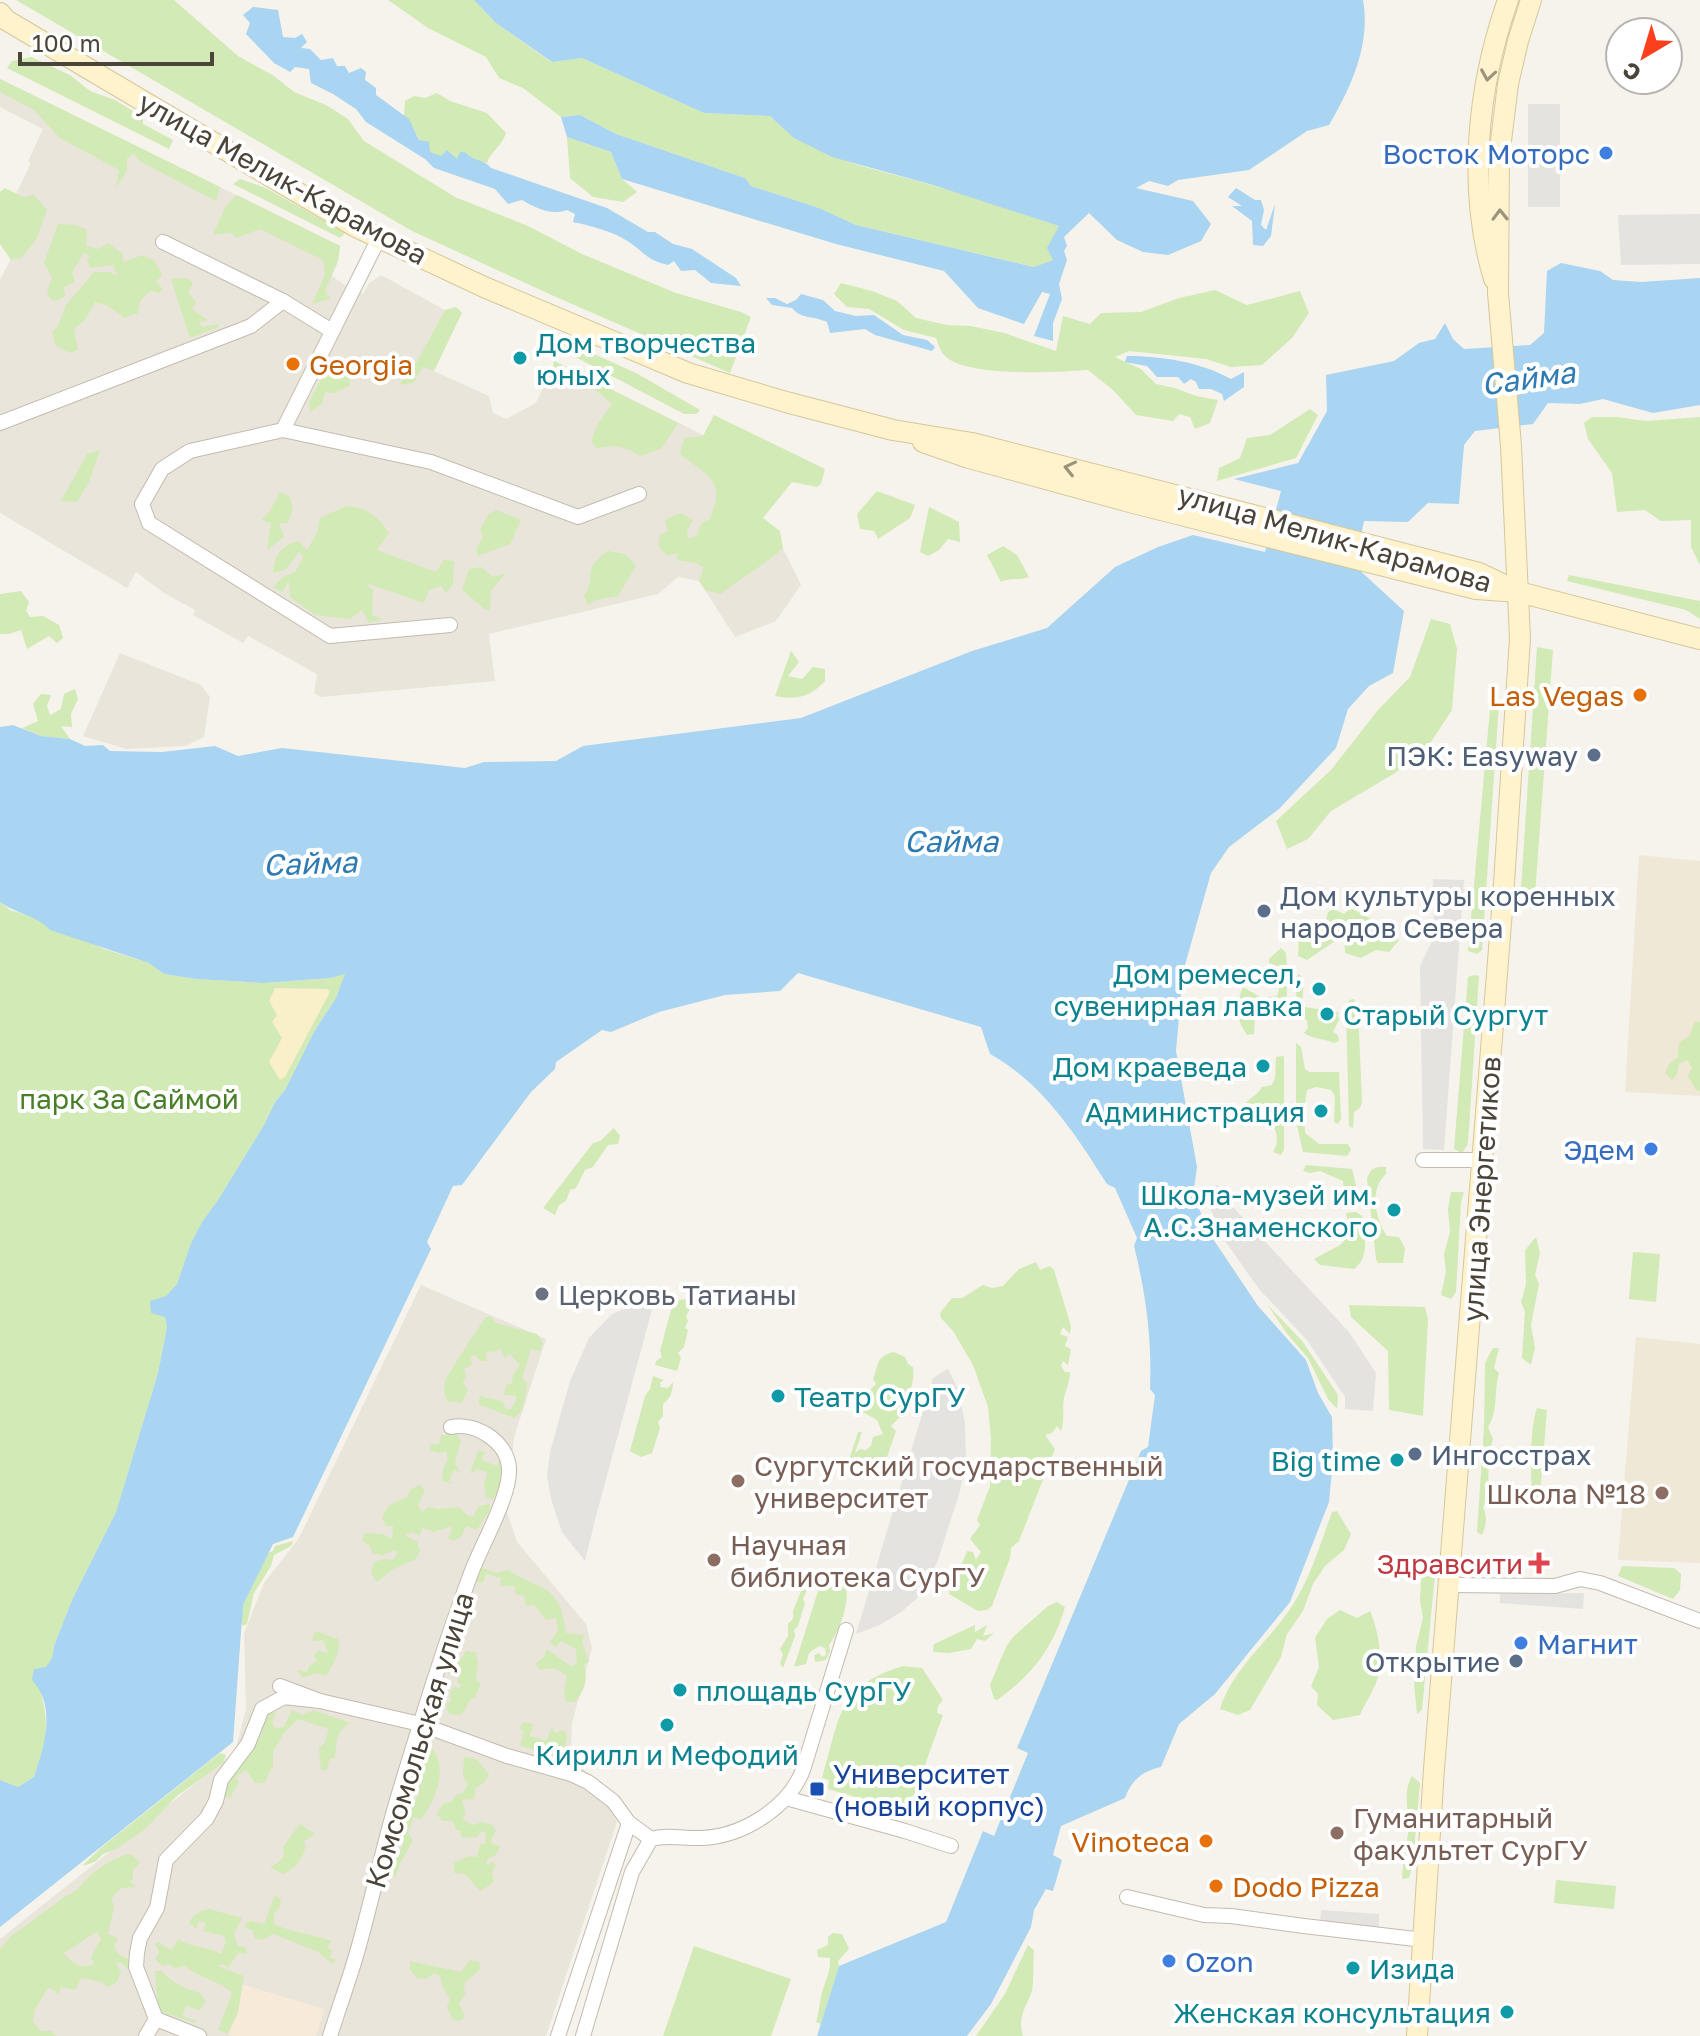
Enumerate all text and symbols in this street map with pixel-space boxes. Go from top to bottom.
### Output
scale bar [20,16,212,66]
north arrow [1604,16,1684,96]
text: 100 m [32,28,101,57]
text: С [1617,57,1646,88]
one-way arrow [1481,69,1498,82]
street label: улица Мелик-Карамова [133,85,433,271]
place label: Восток Моторс [1383,137,1590,170]
marker: Восток Моторс [1597,144,1615,162]
one-way arrow [1491,208,1509,221]
place label: Дом творчества юных [536,326,756,391]
place label: Georgia [309,348,413,381]
marker: Дом творчества юных [511,349,529,367]
water label: Сайма [1479,353,1578,402]
marker: Georgia [284,355,302,373]
one-way arrow [1064,460,1077,477]
street label: улица Мелик-Карамова [1174,477,1496,599]
place label: Las Vegas [1489,679,1624,712]
marker: Las Vegas [1631,686,1649,704]
place label: ПЭК: Easyway [1386,739,1578,772]
marker: ПЭК: Easyway [1585,746,1603,764]
water label: Сайма [904,823,999,859]
water label: Сайма [262,843,359,883]
place label: Дом культуры коренных народов Севера [1280,879,1616,944]
marker: Дом культуры коренных народов Севера [1255,902,1273,920]
place label: Дом ремесел, сувенирная лавка [1054,957,1303,1022]
marker: Дом ремесел, сувенирная лавка [1310,980,1328,998]
place label: Старый Сургут [1343,998,1548,1031]
marker: Старый Сургут [1318,1005,1336,1023]
place label: Дом краеведа [1053,1050,1247,1083]
street label: улица Энергетиков [1455,1055,1507,1323]
marker: Дом краеведа [1254,1057,1272,1075]
park label: парк За Саймой [19,1082,239,1115]
place label: Администрация [1085,1095,1305,1128]
marker: Администрация [1312,1102,1330,1120]
place label: Эдем [1563,1133,1635,1166]
marker: Эдем [1642,1140,1660,1158]
place label: Школа-музей им. А.С.Знаменского [1140,1178,1378,1243]
marker: Школа-музей им. А.С.Знаменского [1385,1201,1403,1219]
place label: Церковь Татианы [558,1278,797,1311]
marker: Церковь Татианы [533,1285,551,1303]
place label: Театр СурГУ [794,1380,966,1413]
marker: Театр СурГУ [769,1387,787,1405]
place label: Ингосстрах [1431,1438,1591,1471]
place label: Big time [1271,1444,1381,1477]
marker: Ингосстрах [1406,1445,1424,1463]
place label: Сургутский государственный университет [754,1449,1164,1514]
marker: Big time [1388,1451,1406,1469]
marker: Сургутский государственный университет [729,1472,747,1490]
place label: Школа №18 [1486,1477,1646,1510]
marker: Школа №18 [1653,1484,1671,1502]
place label: Научная библиотека СурГУ [730,1528,986,1593]
place label: Здравсити [1376,1547,1523,1580]
marker: Научная библиотека СурГУ [705,1551,723,1569]
marker: Здравсити [1530,1554,1548,1572]
street label: Комсомольская улица [358,1588,480,1892]
place label: Магнит [1537,1627,1638,1660]
marker: Магнит [1512,1634,1530,1652]
place label: Открытие [1365,1645,1500,1678]
marker: Открытие [1507,1652,1525,1670]
place label: площадь СурГУ [696,1674,911,1707]
marker: площадь СурГУ [671,1681,689,1699]
marker: Кирилл и Мефодий [658,1716,676,1734]
place label: Кирилл и Мефодий [535,1738,799,1771]
place label: Университет (новый корпус) [833,1757,1045,1822]
marker: Университет (новый корпус) [808,1780,826,1798]
place label: Гуманитарный факультет СурГУ [1353,1801,1588,1866]
marker: Гуманитарный факультет СурГУ [1328,1824,1346,1842]
place label: Vinoteca [1071,1825,1190,1858]
marker: Vinoteca [1197,1832,1215,1850]
place label: Dodo Pizza [1232,1870,1380,1903]
marker: Dodo Pizza [1207,1877,1225,1895]
place label: Ozon [1185,1945,1254,1978]
marker: Ozon [1160,1952,1178,1970]
place label: Изида [1369,1952,1455,1985]
marker: Изида [1344,1959,1362,1977]
place label: Женская консультация [1173,1996,1491,2029]
marker: Женская консультация [1498,2003,1516,2021]

